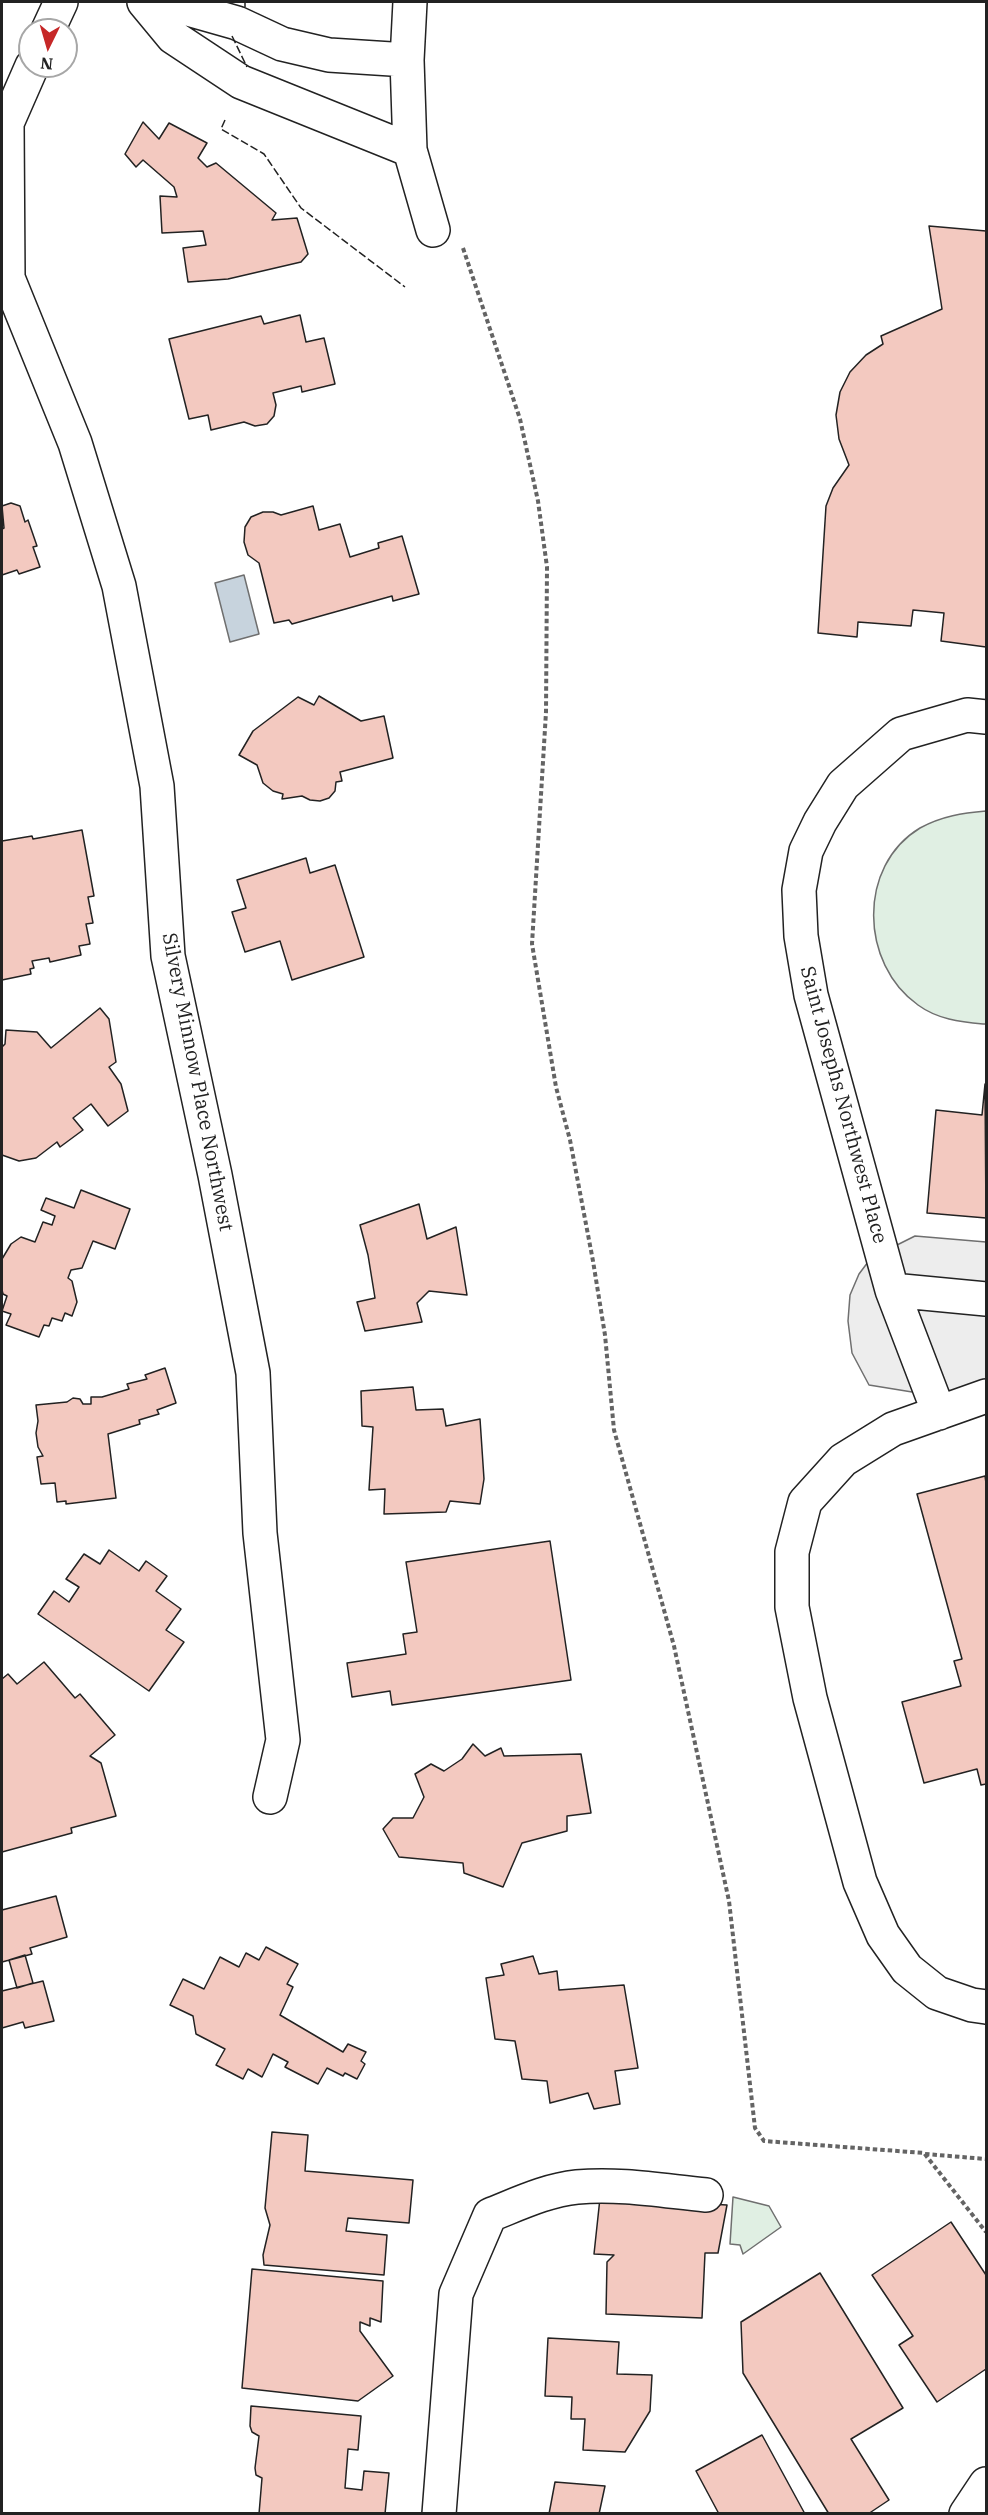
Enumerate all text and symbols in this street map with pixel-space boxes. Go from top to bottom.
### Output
north arrow [18,18,78,78]
text: N [39,53,54,74]
street label: Silvery Minnow Place Northwest [156,931,238,1233]
street label: Saint Josephs Northwest Place [794,964,892,1246]

